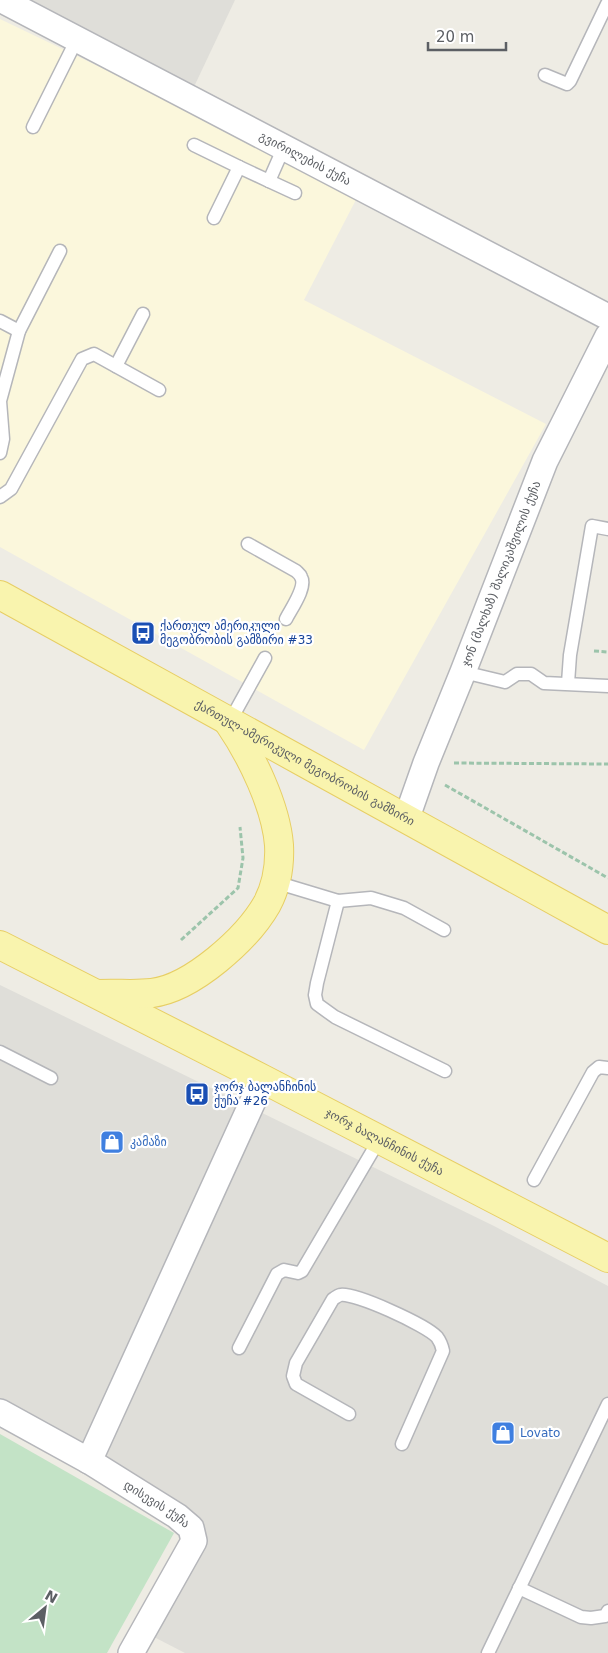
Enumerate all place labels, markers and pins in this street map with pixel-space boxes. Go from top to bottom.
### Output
place label: ქართულ ამერიკული მეგობრობის გამზირი #33 [160,619,313,647]
bus stop icon: ქართულ ამერიკული მეგობრობის გამზირი #33 [130,620,156,646]
place label: ჯორჯ ბალანჩინის ქუჩა #26 [214,1080,316,1108]
bus stop icon: ჯორჯ ბალანჩინის ქუჩა #26 [184,1081,210,1107]
shop icon: კამაზი [99,1129,125,1155]
place label: კამაზი [130,1135,167,1149]
shop icon: Lovato [490,1420,516,1446]
place label: Lovato [520,1426,560,1440]

